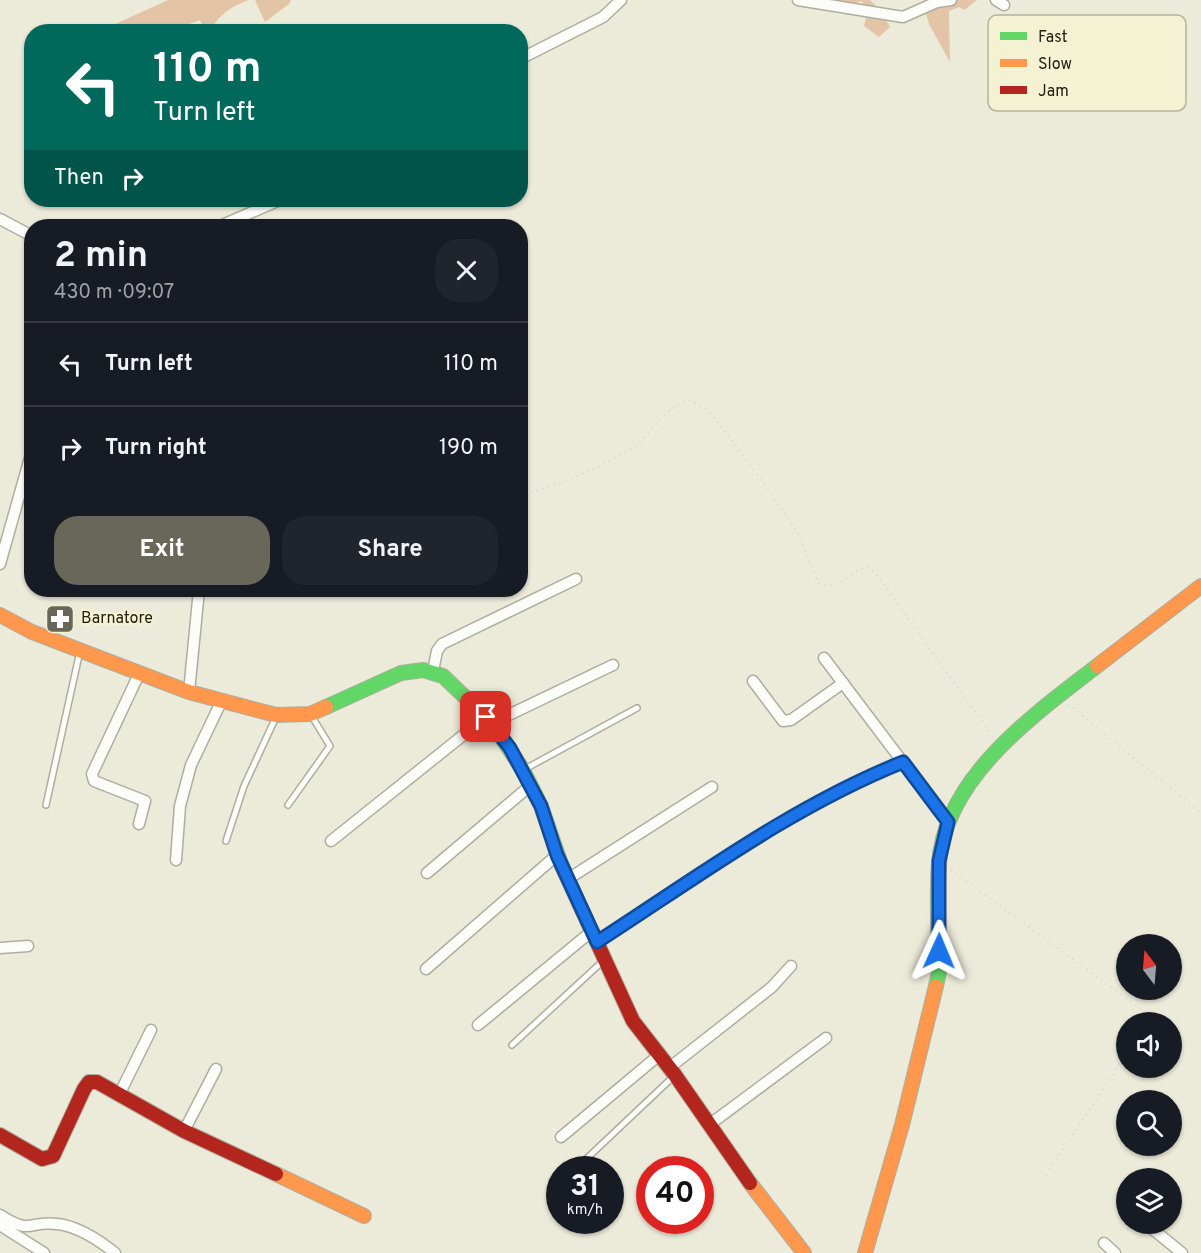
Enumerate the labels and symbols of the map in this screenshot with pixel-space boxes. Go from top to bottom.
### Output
legend [988,15,1186,111]
text: Fast [1038,28,1068,48]
text: Slow [1038,55,1072,75]
text: Jam [1038,82,1069,102]
pharmacy icon: Barnatore [44,603,76,635]
place label: Barnatore [81,609,153,629]
pin [460,691,511,742]
position arrow [907,919,971,983]
north arrow [1116,934,1182,1000]
speed limit sign: 40 [636,1156,714,1234]

